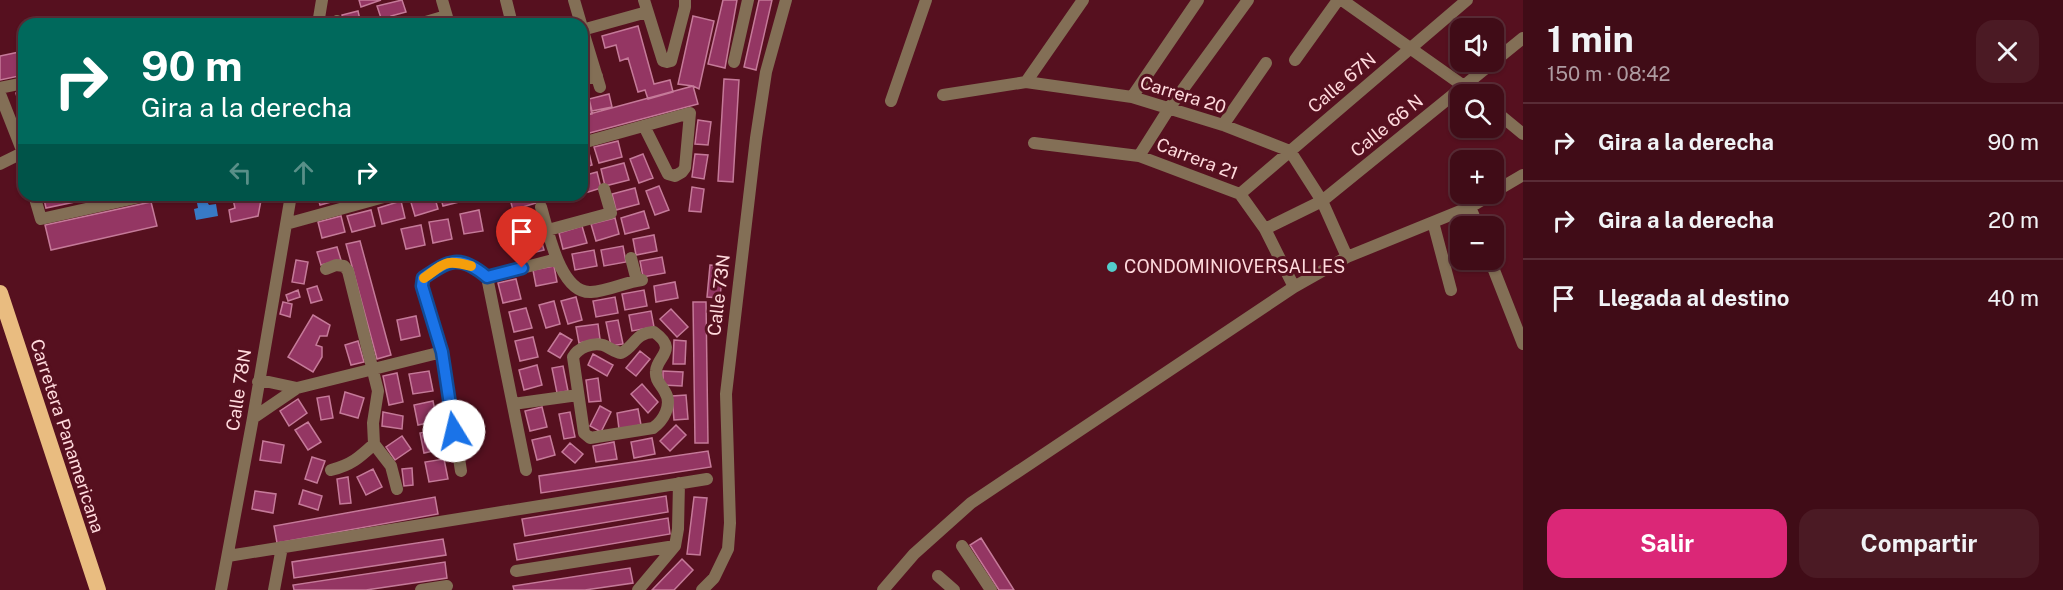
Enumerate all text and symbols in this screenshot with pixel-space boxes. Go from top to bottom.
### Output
map controls [1450,18,1504,270]
button: sound [1450,18,1504,72]
text: 1 min [1547,18,1634,60]
button: close [1976,20,2039,83]
text: 90 m [141,41,243,90]
icon: right [42,42,120,120]
street label: Calle 67N [1303,48,1380,117]
text: 150 m · 08:42 [1547,62,1670,86]
street label: Carrera 20 [1137,71,1229,118]
button: search [1450,84,1504,138]
street label: Calle 66 N [1346,90,1427,161]
text: Gira a la derecha [141,91,352,123]
icon: right [1547,126,1580,159]
text: Gira a la derecha [1598,129,1774,155]
text: 90 m [1988,129,2039,155]
street label: Carrera 21 [1154,133,1241,184]
button: + [1450,150,1504,204]
icon: left [224,156,257,189]
icon: ahead [287,156,320,189]
icon: right [350,156,383,189]
icon: right [1547,204,1580,237]
pin [496,206,547,268]
text: Gira a la derecha [1598,207,1774,233]
text: 20 m [1988,207,2039,233]
icon: arrive [505,215,538,248]
button: − [1450,216,1504,270]
street label: Calle 73N [703,253,734,337]
place label: CONDOMINIOVERSALLES [1124,256,1345,277]
marker: CONDOMINIOVERSALLES [1105,260,1119,274]
icon: arrive [1547,282,1580,315]
text: Llegada al destino [1598,285,1789,311]
text: 40 m [1987,285,2039,311]
street label: Carretera Panamericana [26,336,109,535]
street label: Calle 78N [222,348,255,432]
position arrow [422,399,486,463]
button: Salir [1547,509,1787,578]
button: Compartir [1799,509,2039,578]

